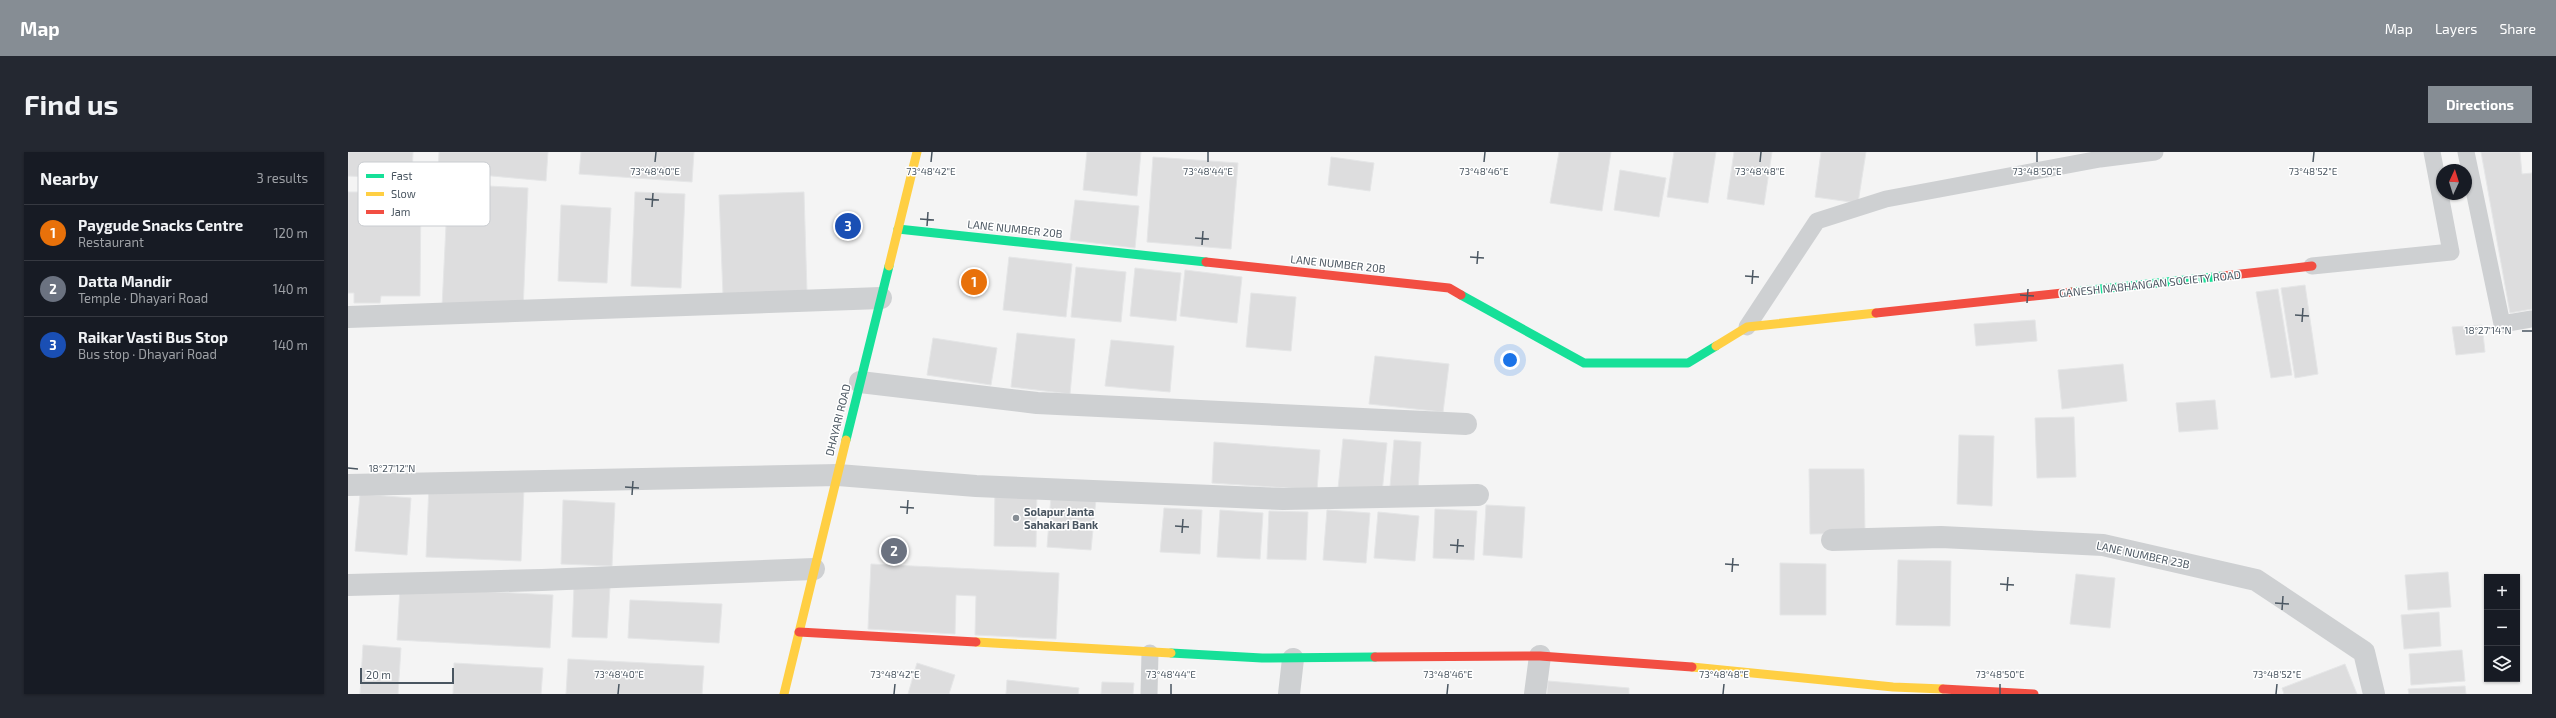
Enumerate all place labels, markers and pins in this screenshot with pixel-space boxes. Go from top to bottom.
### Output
pin: 3 [835,211,861,241]
pin: 1 [961,267,987,297]
place label: Solapur Janta Sahakari Bank [1024,505,1099,531]
marker: Solapur Janta Sahakari Bank [1011,513,1021,523]
pin: 2 [881,536,907,566]

